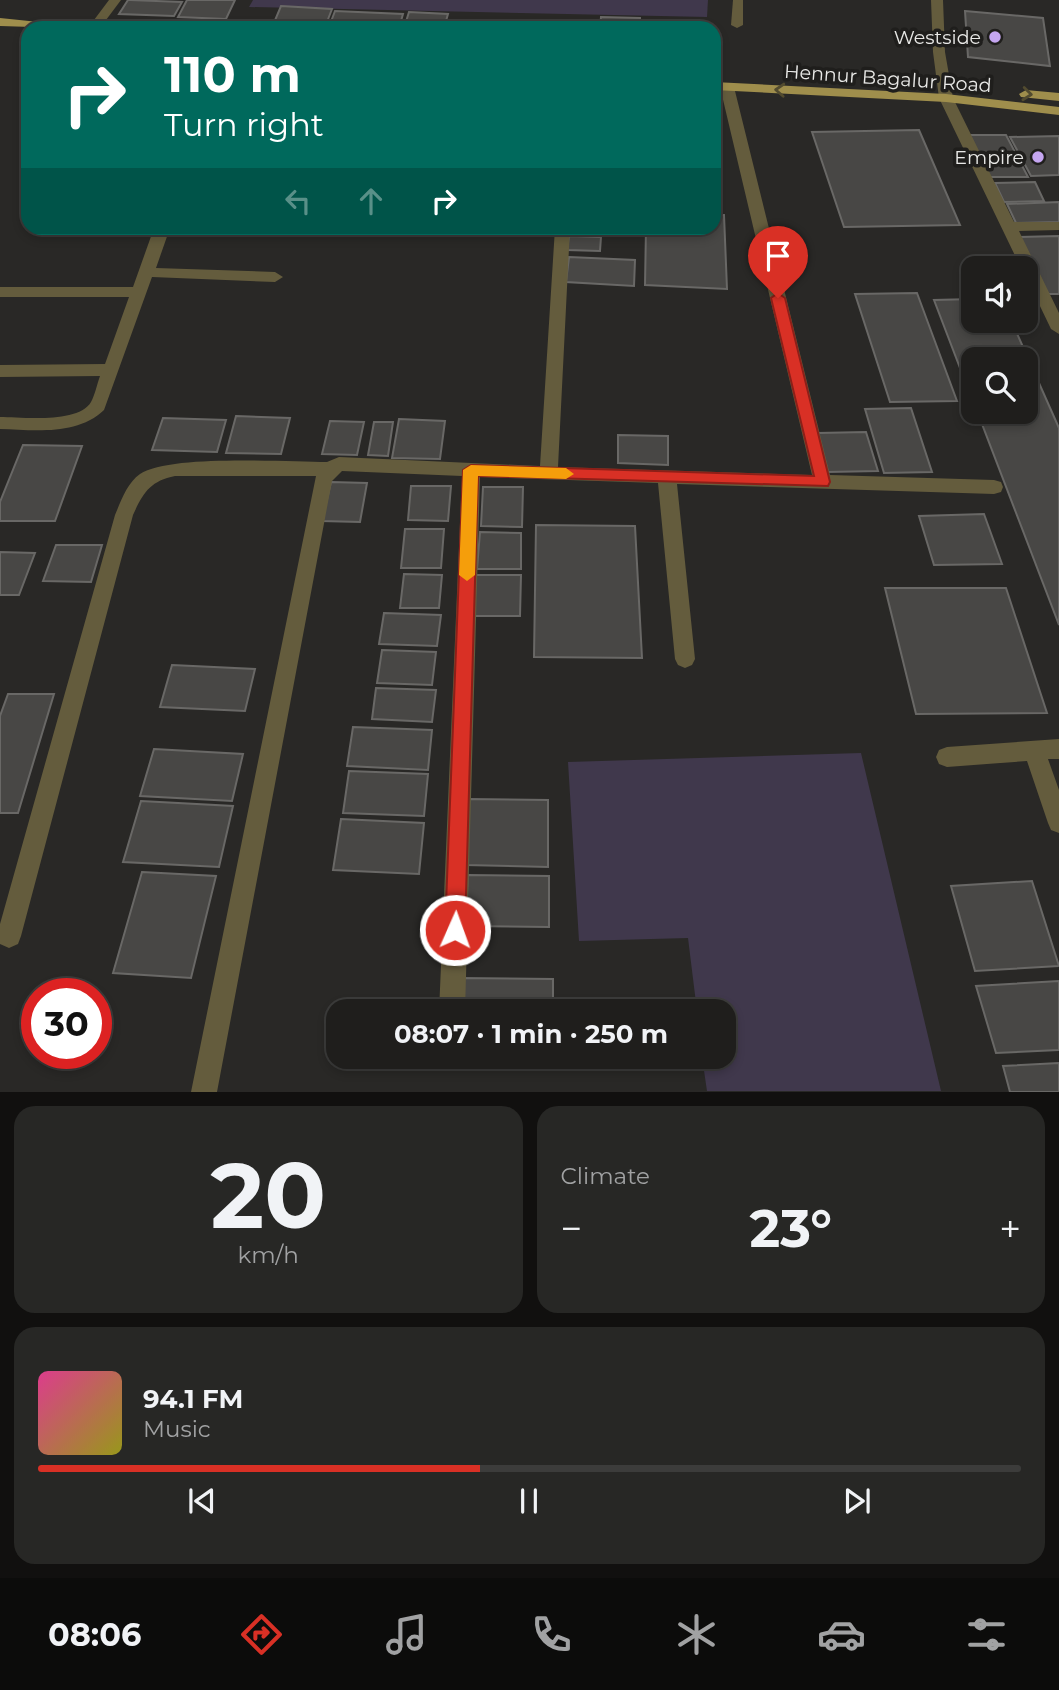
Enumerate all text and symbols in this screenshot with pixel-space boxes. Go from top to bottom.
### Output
place label: Westside [894,26,981,49]
marker: Westside [987,29,1003,45]
text: 110 m [164,45,301,104]
icon: right [49,49,140,140]
street label: Hennur Bagalur Road [783,60,992,97]
one-way arrow [774,82,785,97]
one-way arrow [1021,86,1032,101]
text: Turn right [164,105,324,144]
place label: Empire [954,146,1024,169]
marker: Empire [1030,149,1046,165]
icon: left [279,182,317,220]
icon: ahead [352,182,390,220]
icon: right [425,182,463,220]
pin [748,226,808,298]
icon: arrive [759,237,797,275]
map controls [961,256,1038,424]
button: sound [961,256,1038,333]
button: search [961,347,1038,424]
position arrow [418,893,492,967]
speed limit sign: 30 [21,978,112,1069]
text: 08:07 · 1 min · 250 m [394,1018,668,1050]
text: 20 [211,1140,326,1251]
text: Climate [561,1162,650,1190]
text: 23° [750,1197,832,1260]
text: − [561,1205,582,1252]
text: + [999,1205,1021,1252]
text: km/h [238,1241,299,1269]
text: 94.1 FM [143,1383,243,1415]
text: Music [143,1415,211,1443]
icon: previous [183,1482,221,1520]
icon: pause [510,1482,548,1520]
icon: next [838,1482,876,1520]
icon: directions [237,1610,286,1659]
icon: music [382,1610,431,1659]
icon: phone [527,1610,576,1659]
icon: climate [672,1610,721,1659]
icon: car [817,1610,866,1659]
icon: filters [962,1610,1011,1659]
text: 08:06 [48,1615,141,1654]

